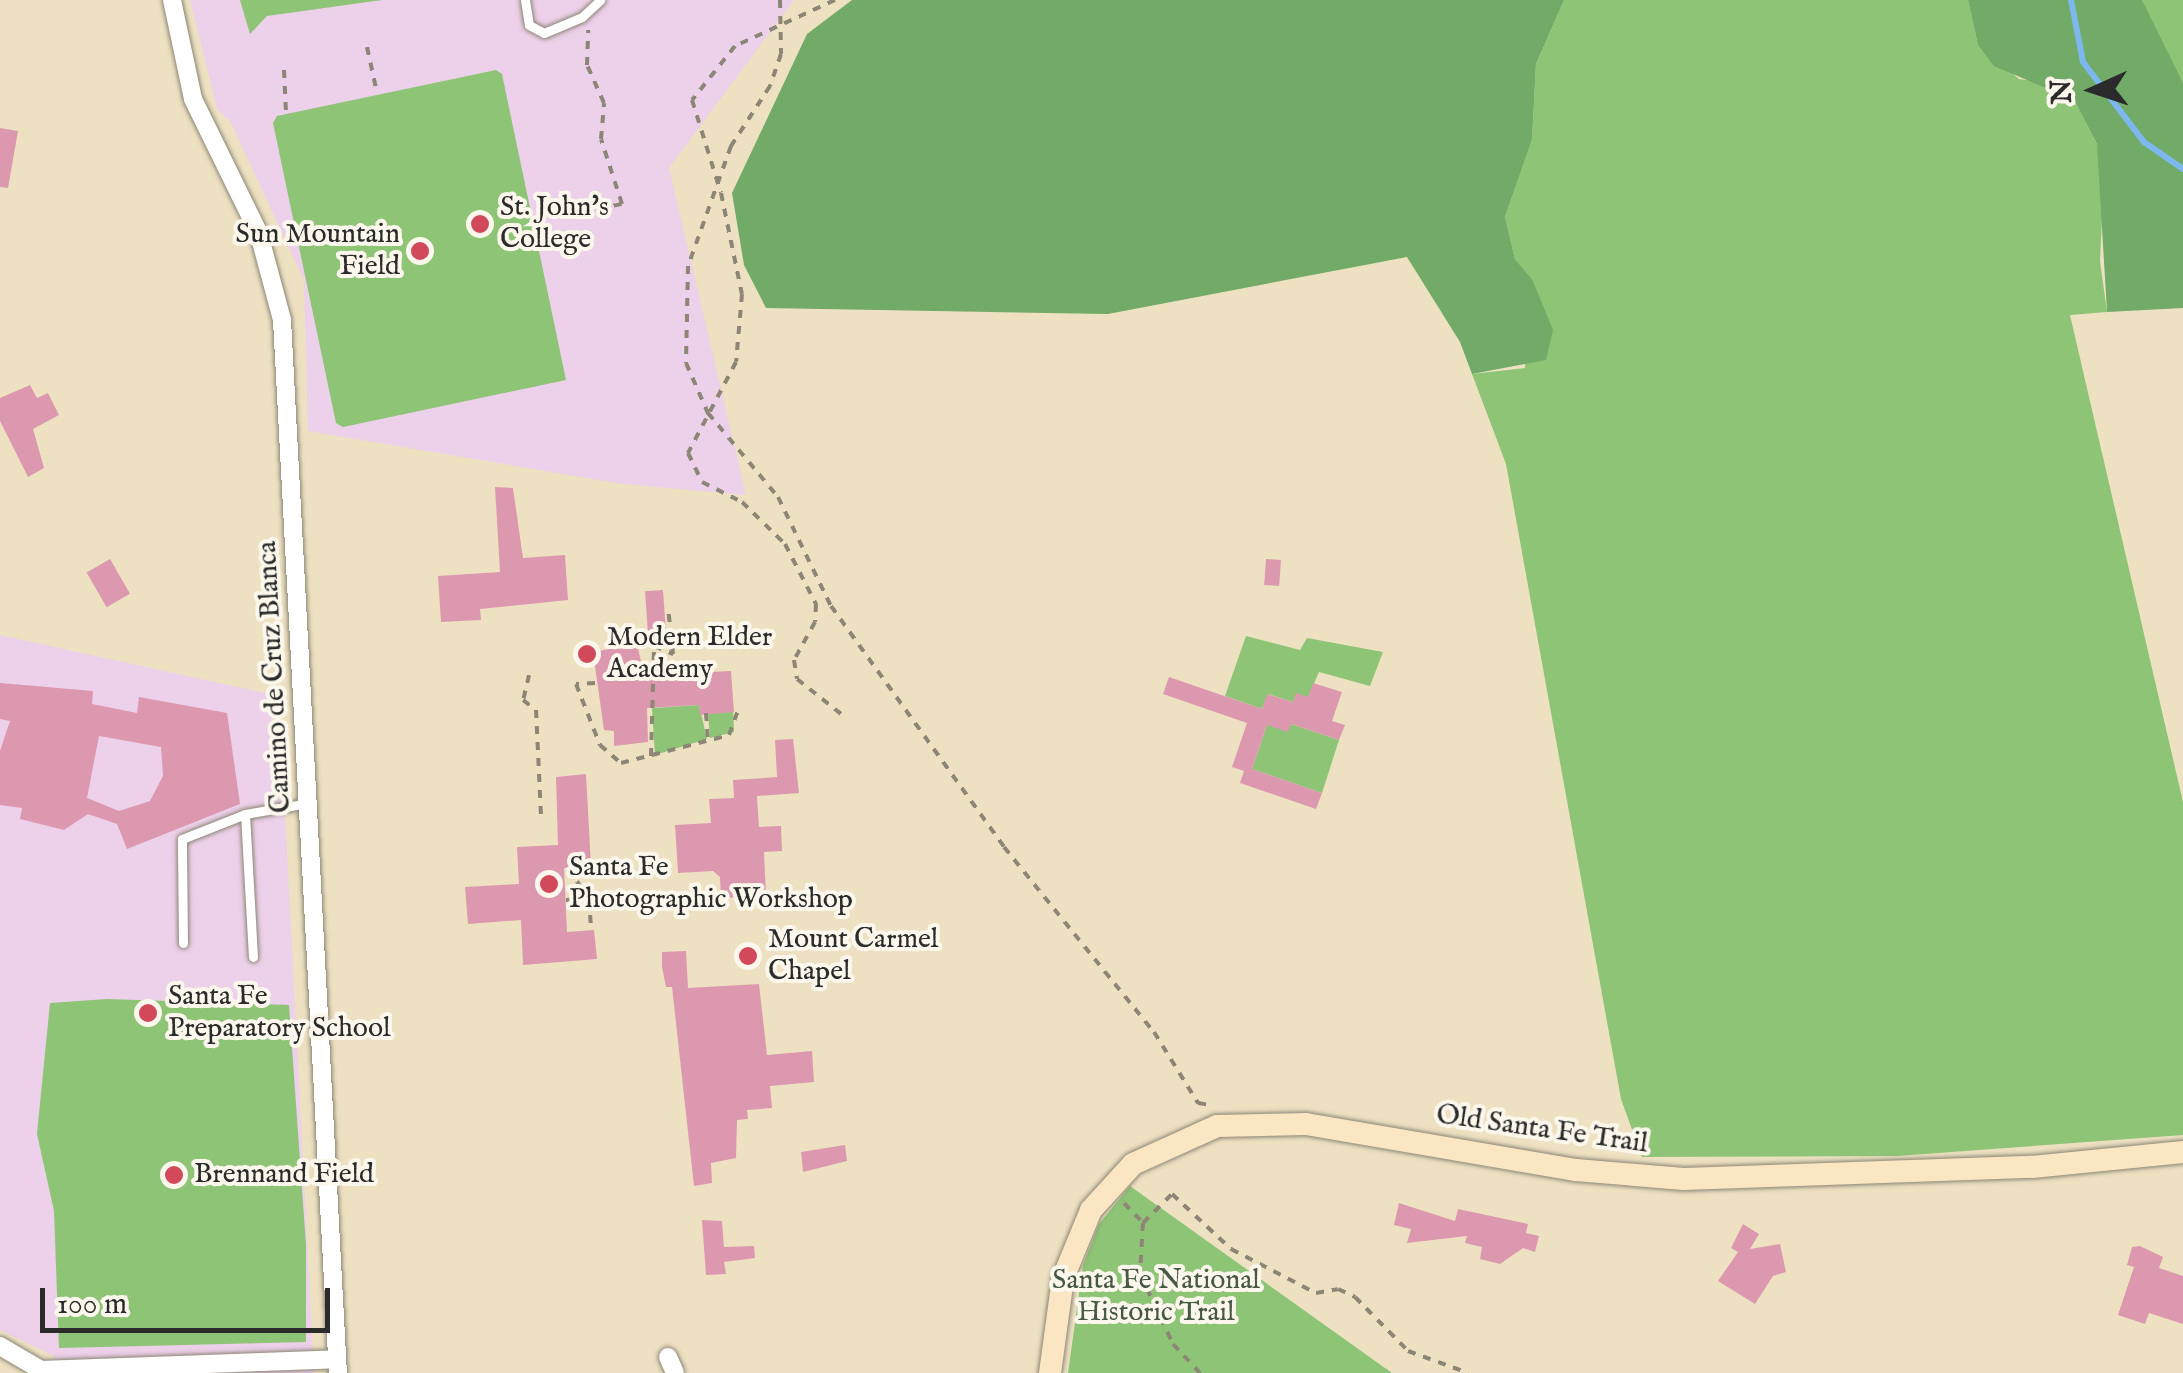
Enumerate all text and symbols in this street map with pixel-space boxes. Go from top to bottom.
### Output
north arrow [2043,40,2143,140]
text: N [2044,79,2081,105]
place label: St. John's College [500,191,609,257]
marker: St. John's College [469,213,491,235]
place label: Sun Mountain Field [236,218,400,284]
marker: Sun Mountain Field [409,240,431,262]
street label: Camino de Cruz Blanca [251,540,299,814]
place label: Modern Elder Academy [607,621,772,687]
marker: Modern Elder Academy [576,643,598,665]
place label: Santa Fe Photographic Workshop [569,851,853,917]
marker: Santa Fe Photographic Workshop [538,873,560,895]
place label: Mount Carmel Chapel [768,923,939,989]
marker: Mount Carmel Chapel [737,945,759,967]
place label: Santa Fe Preparatory School [168,980,391,1046]
marker: Santa Fe Preparatory School [137,1002,159,1024]
street label: Old Santa Fe Trail [1434,1099,1650,1161]
place label: Brennand Field [194,1158,374,1192]
marker: Brennand Field [163,1164,185,1186]
park label: Santa Fe National Historic Trail [1052,1264,1260,1330]
scale bar [45,1268,335,1330]
text: 100 m [57,1286,127,1324]

